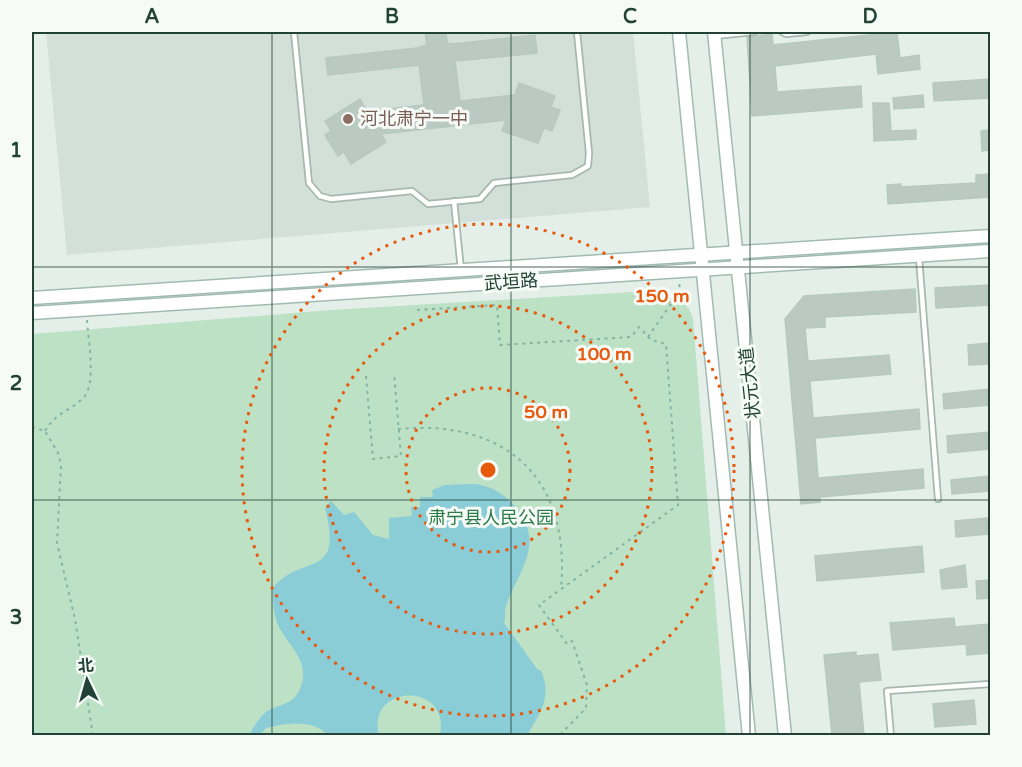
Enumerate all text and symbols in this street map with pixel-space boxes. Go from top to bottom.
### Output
text: A [145,5,160,29]
text: B [385,5,399,29]
text: C [623,5,637,29]
text: D [862,5,878,29]
place label: 河北肃宁一中 [360,108,468,130]
marker: 河北肃宁一中 [341,112,355,126]
text: 1 [10,139,22,163]
street label: 武垣路 [483,269,539,295]
text: 150 m [634,285,690,307]
text: 100 m [576,343,632,365]
street label: 状元大道 [735,346,765,420]
text: 2 [10,372,22,396]
text: 50 m [524,401,568,423]
centre of rings [478,460,498,480]
park label: 肃宁县人民公园 [428,507,554,529]
text: 3 [10,606,22,630]
north arrow [57,650,117,710]
text: 北 [77,655,95,677]

